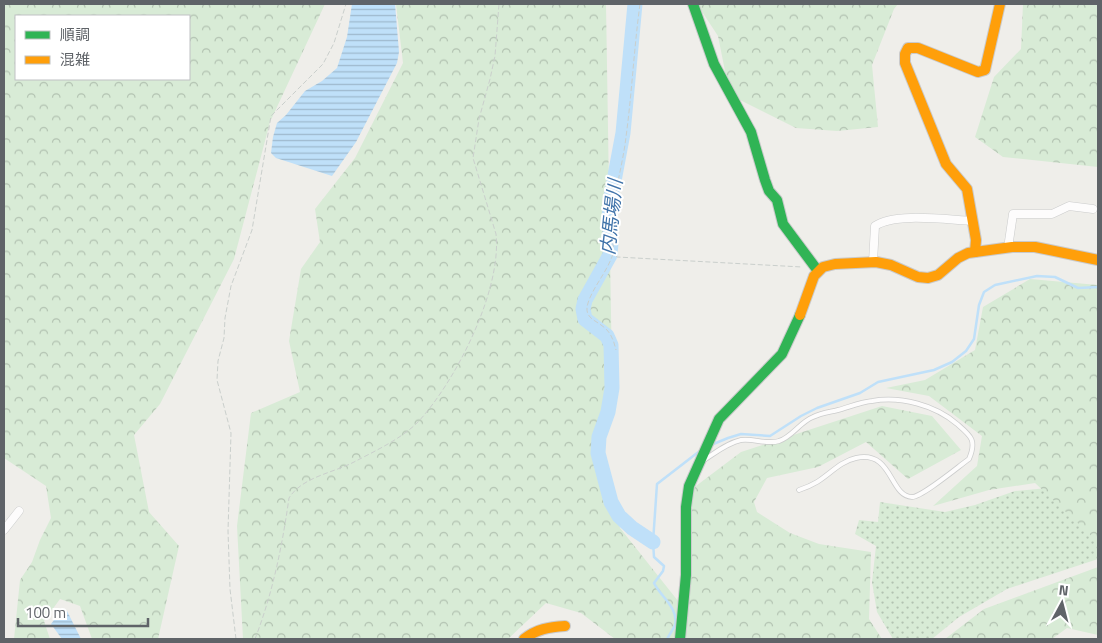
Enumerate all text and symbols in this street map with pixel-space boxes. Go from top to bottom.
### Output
legend [15,15,190,80]
text: 順調 [60,23,90,46]
text: 混雑 [60,48,90,71]
water label: 内馬場川 [592,176,629,256]
north arrow [1037,578,1087,628]
text: N [1058,579,1070,601]
scale bar [18,596,148,628]
text: 100 m [25,601,66,624]

